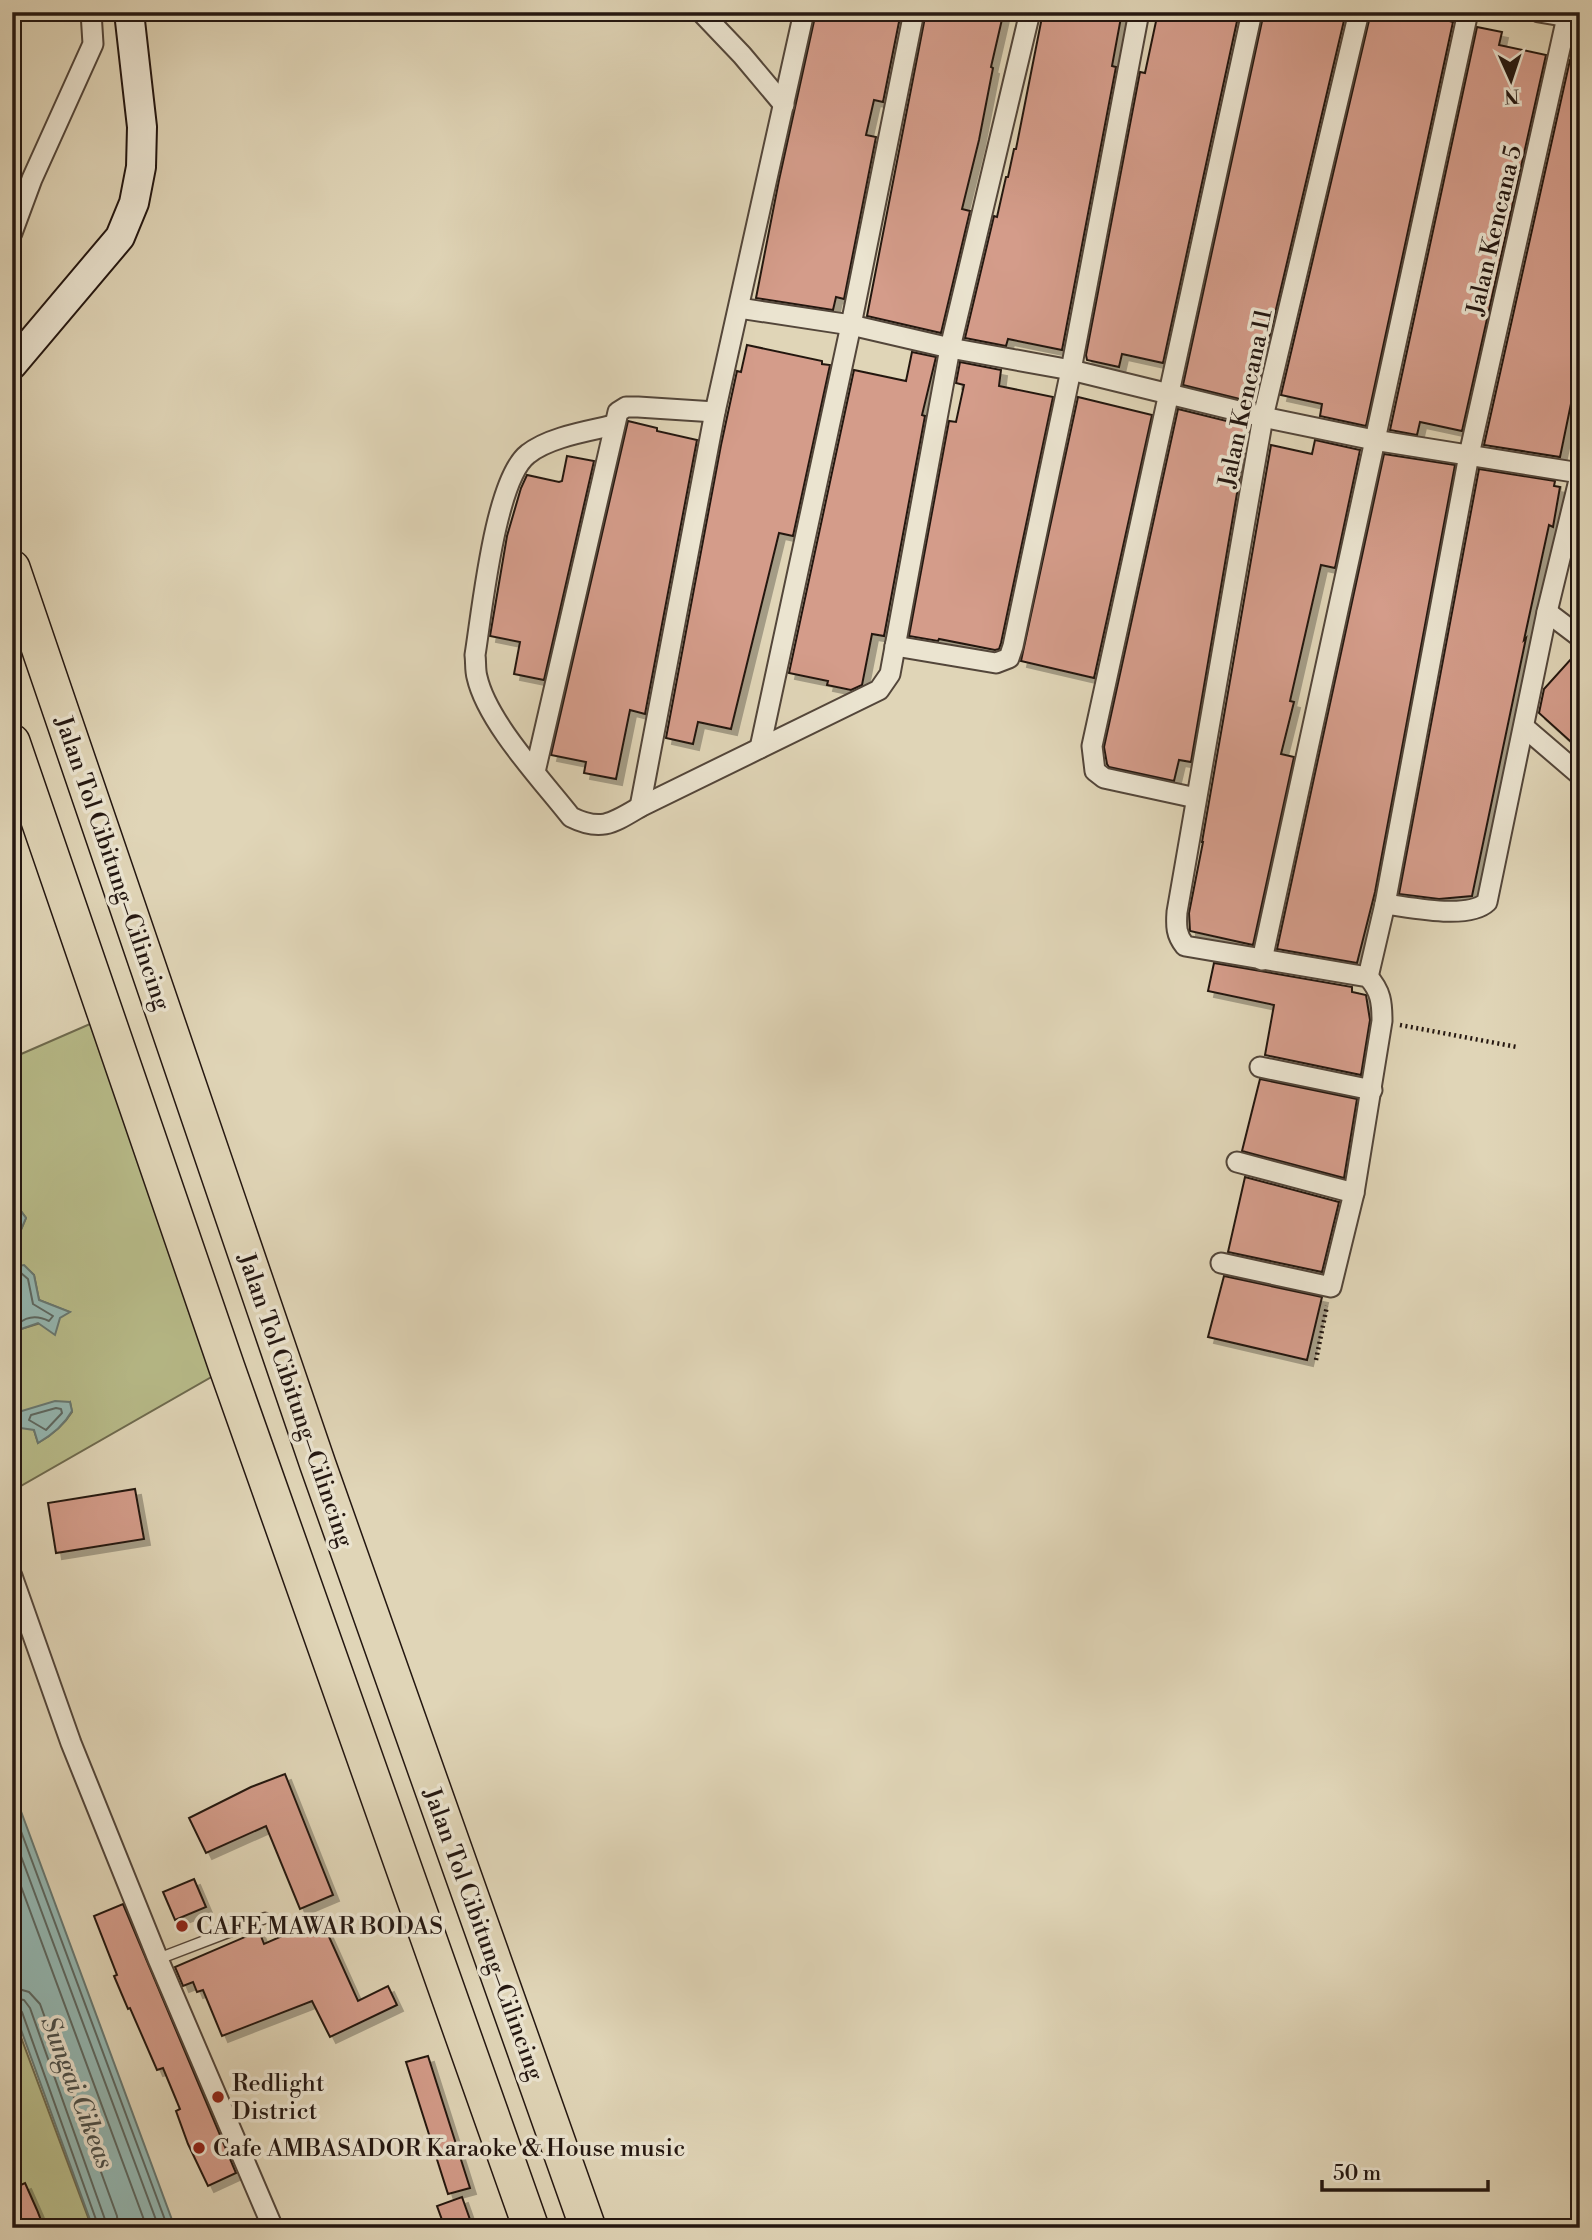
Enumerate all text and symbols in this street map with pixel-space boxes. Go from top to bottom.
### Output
north arrow [1476,46,1546,116]
text: N [1504,84,1520,108]
street label: Jalan Kencana 5 [1461,142,1529,319]
street label: Jalan Kencana 11 [1212,306,1280,491]
street label: Jalan Tol Cibitung–Cilincing [47,711,177,1015]
street label: Jalan Tol Cibitung–Cilincing [230,1248,360,1552]
street label: Jalan Tol Cibitung–Cilincing [416,1783,550,2085]
place label: CAFE MAWAR BODAS [196,1912,443,1942]
marker: CAFE MAWAR BODAS [174,1918,190,1934]
water label: Sungai Cikeas [33,2012,121,2173]
place label: Redlight District [232,2069,325,2127]
marker: Redlight District [210,2089,226,2105]
place label: Cafe AMBASADOR Karaoke & House music [213,2134,685,2164]
marker: Cafe AMBASADOR Karaoke & House music [191,2140,207,2156]
scale bar [1322,2149,1489,2193]
text: 50 m [1333,2161,1381,2187]

